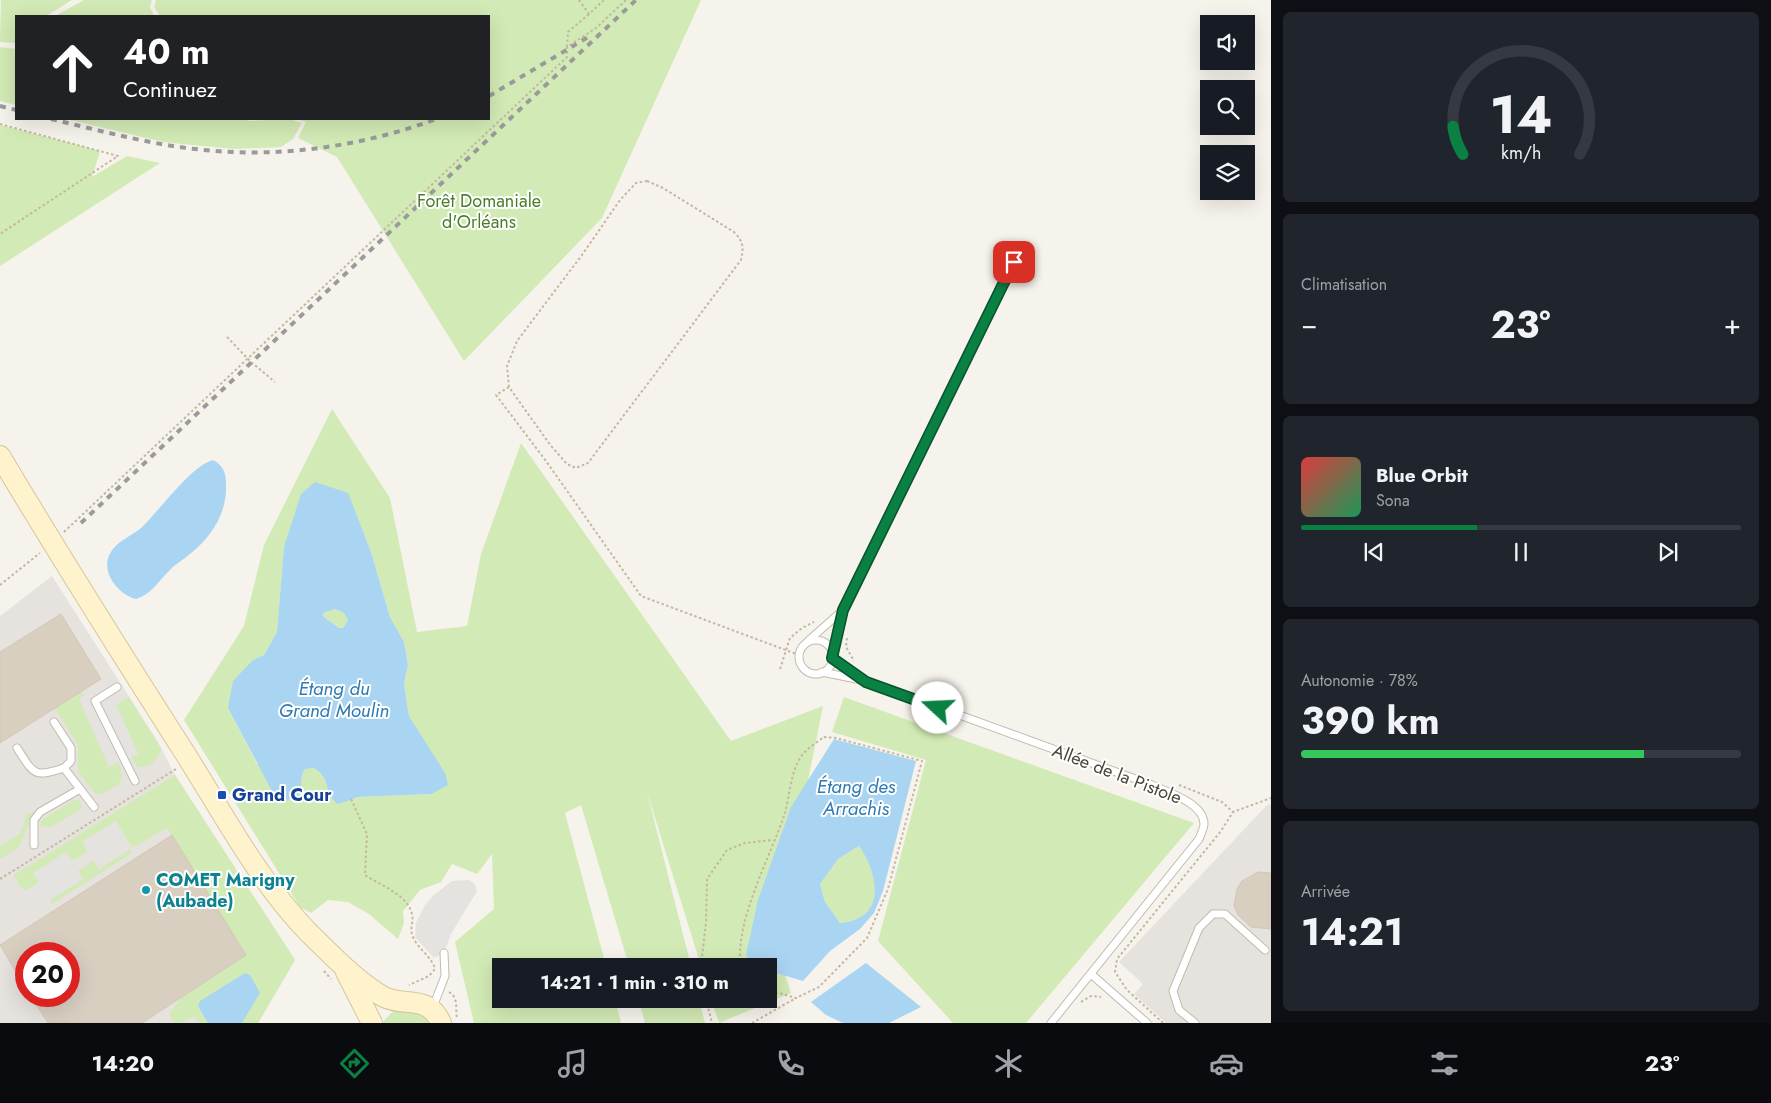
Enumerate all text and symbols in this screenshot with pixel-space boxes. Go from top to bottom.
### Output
map controls [1200,15,1255,200]
button: sound [1200,15,1255,70]
text: 40 m [123,27,210,77]
icon: ahead [40,35,105,100]
text: Continuez [123,73,217,105]
text: 14 [1490,77,1552,153]
button: search [1200,80,1255,135]
text: km/h [1501,140,1541,166]
button: layers [1200,145,1255,200]
park label: Forêt Domaniale d'Orléans [417,188,541,235]
pin [993,241,1035,283]
icon: arrive [1000,248,1028,276]
text: Climatisation [1301,273,1387,296]
text: 23° [1491,297,1551,352]
text: − [1301,304,1318,345]
text: + [1724,304,1741,345]
text: Blue Orbit [1376,462,1468,489]
text: Sona [1376,489,1410,512]
icon: previous [1360,538,1388,566]
icon: pause [1507,538,1535,566]
icon: next [1654,538,1682,566]
text: Autonomie · 78% [1301,669,1418,692]
water label: Étang du Grand Moulin [279,675,389,724]
position arrow [911,681,963,733]
text: 390 km [1301,693,1440,748]
street label: Allée de la Pistole [1049,737,1185,811]
water label: Étang des Arrachis [817,773,896,822]
place label: Grand Cour [232,782,332,808]
marker: Grand Cour [216,789,228,801]
place label: COMET Marigny (Aubade) [156,867,295,914]
text: Arrivée [1301,880,1350,903]
marker: COMET Marigny (Aubade) [140,884,152,896]
text: 14:21 [1301,904,1403,959]
speed limit sign: 20 [15,942,80,1007]
text: 14:21 · 1 min · 310 m [540,969,729,996]
icon: directions [337,1046,372,1081]
icon: music [555,1046,590,1081]
icon: phone [773,1046,808,1081]
icon: climate [991,1046,1026,1081]
icon: car [1209,1046,1244,1081]
icon: filters [1427,1046,1462,1081]
text: 14:20 [91,1047,154,1079]
text: 23° [1645,1047,1679,1079]

